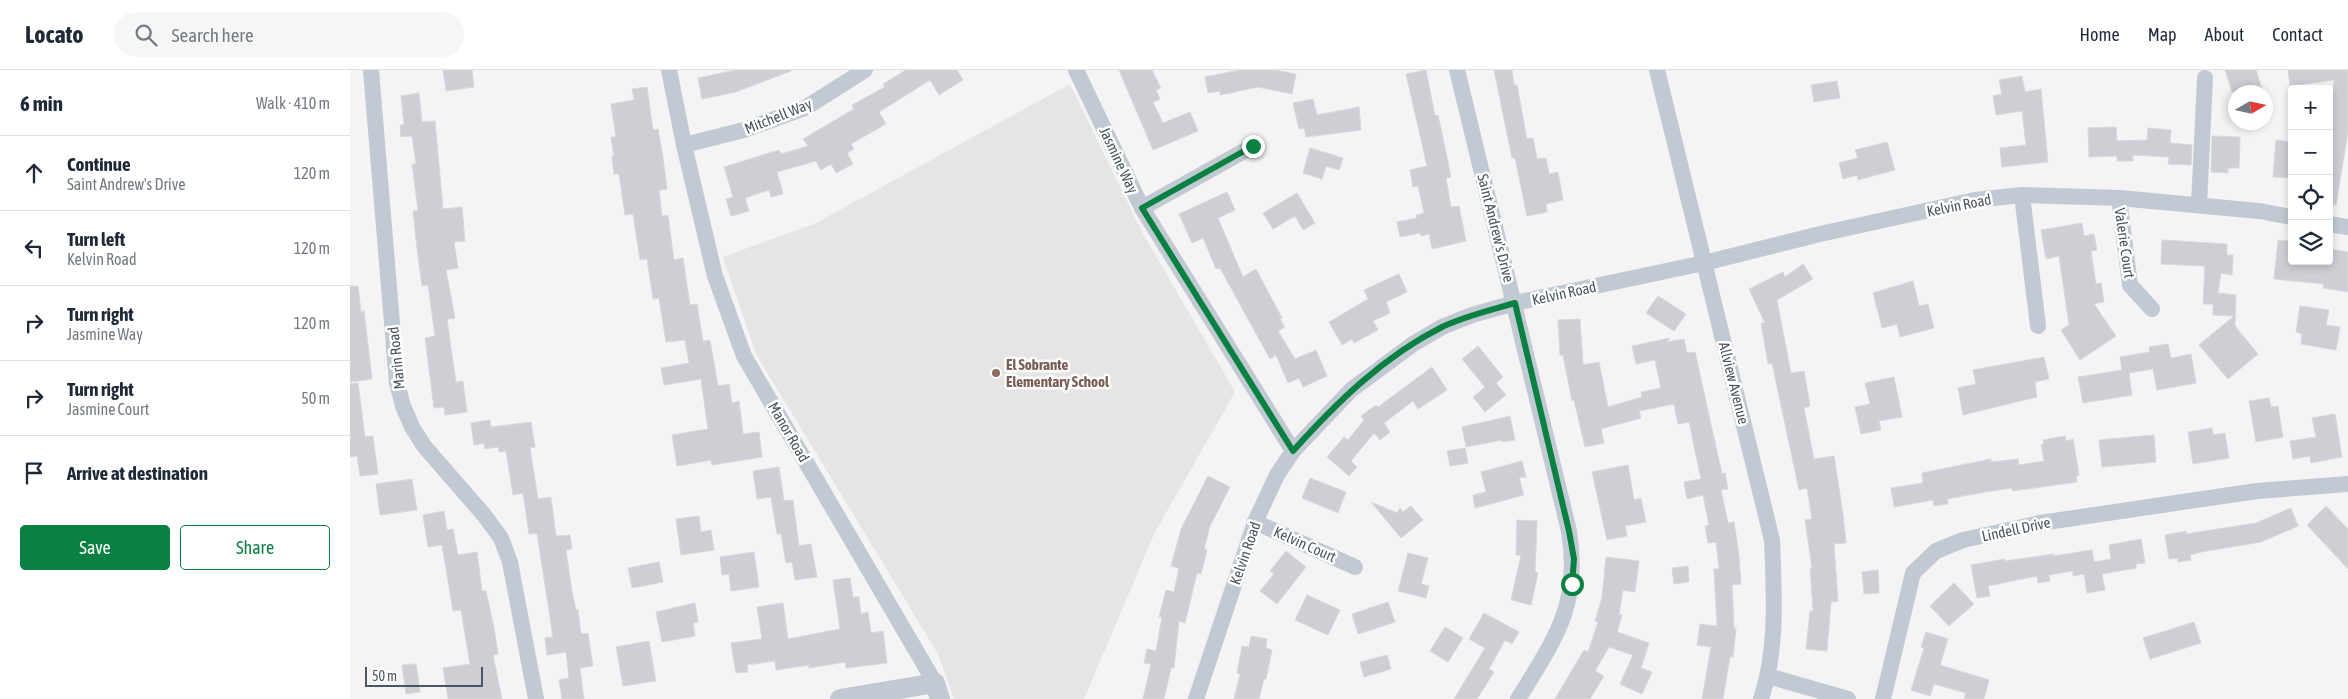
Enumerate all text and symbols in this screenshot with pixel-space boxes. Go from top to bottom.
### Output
search box [114,12,464,57]
text: Locato [25,21,84,48]
icon: search [132,21,160,49]
text: Search here [172,24,254,46]
text: Home [2080,24,2120,45]
text: Map [2148,24,2177,45]
text: About [2205,24,2244,45]
text: Contact [2272,24,2323,45]
north arrow [2228,85,2273,130]
map controls [2288,85,2333,265]
button: + [2288,85,2333,130]
text: 6 min [20,91,63,115]
text: Walk · 410 m [256,94,330,112]
street label: Mitchell Way [742,95,814,137]
street label: Jasmine Way [1096,124,1142,196]
button: − [2288,130,2333,175]
route end [1242,135,1265,158]
text: Continue [67,153,131,175]
icon: ahead [20,159,48,187]
text: 120 m [294,164,330,182]
street label: Saint Andrew's Drive [1474,172,1518,284]
text: Saint Andrew's Drive [67,175,185,193]
button: locate [2288,175,2333,220]
street label: Kelvin Road [1925,190,1993,220]
street label: Valerie Court [2112,207,2138,279]
button: layers [2288,220,2333,265]
text: Turn left [67,228,125,250]
icon: left [20,234,48,262]
text: 120 m [294,239,330,257]
text: Kelvin Road [67,250,137,268]
street label: Kelvin Road [1530,278,1598,308]
text: Turn right [67,303,134,325]
icon: right [20,309,48,337]
text: 120 m [294,314,330,332]
text: Jasmine Way [67,325,143,343]
street label: Marin Road [384,326,408,390]
street label: Allview Avenue [1716,340,1752,426]
place label: El Sobrante Elementary School [1006,356,1110,390]
marker: El Sobrante Elementary School [990,367,1002,379]
text: Turn right [67,378,134,400]
icon: right [20,384,48,412]
text: 50 m [301,389,330,407]
street label: Manor Road [765,399,813,465]
text: Jasmine Court [67,400,149,418]
icon: arrive [20,459,48,487]
text: Arrive at destination [67,462,208,484]
street label: Lindell Drive [1980,513,2052,545]
street label: Kelvin Road [1226,519,1264,587]
street label: Kelvin Court [1271,523,1339,565]
button: Save [20,525,170,570]
button: Share [180,525,330,570]
route start [1561,573,1584,596]
scale bar [365,664,482,687]
text: 50 m [372,668,397,684]

